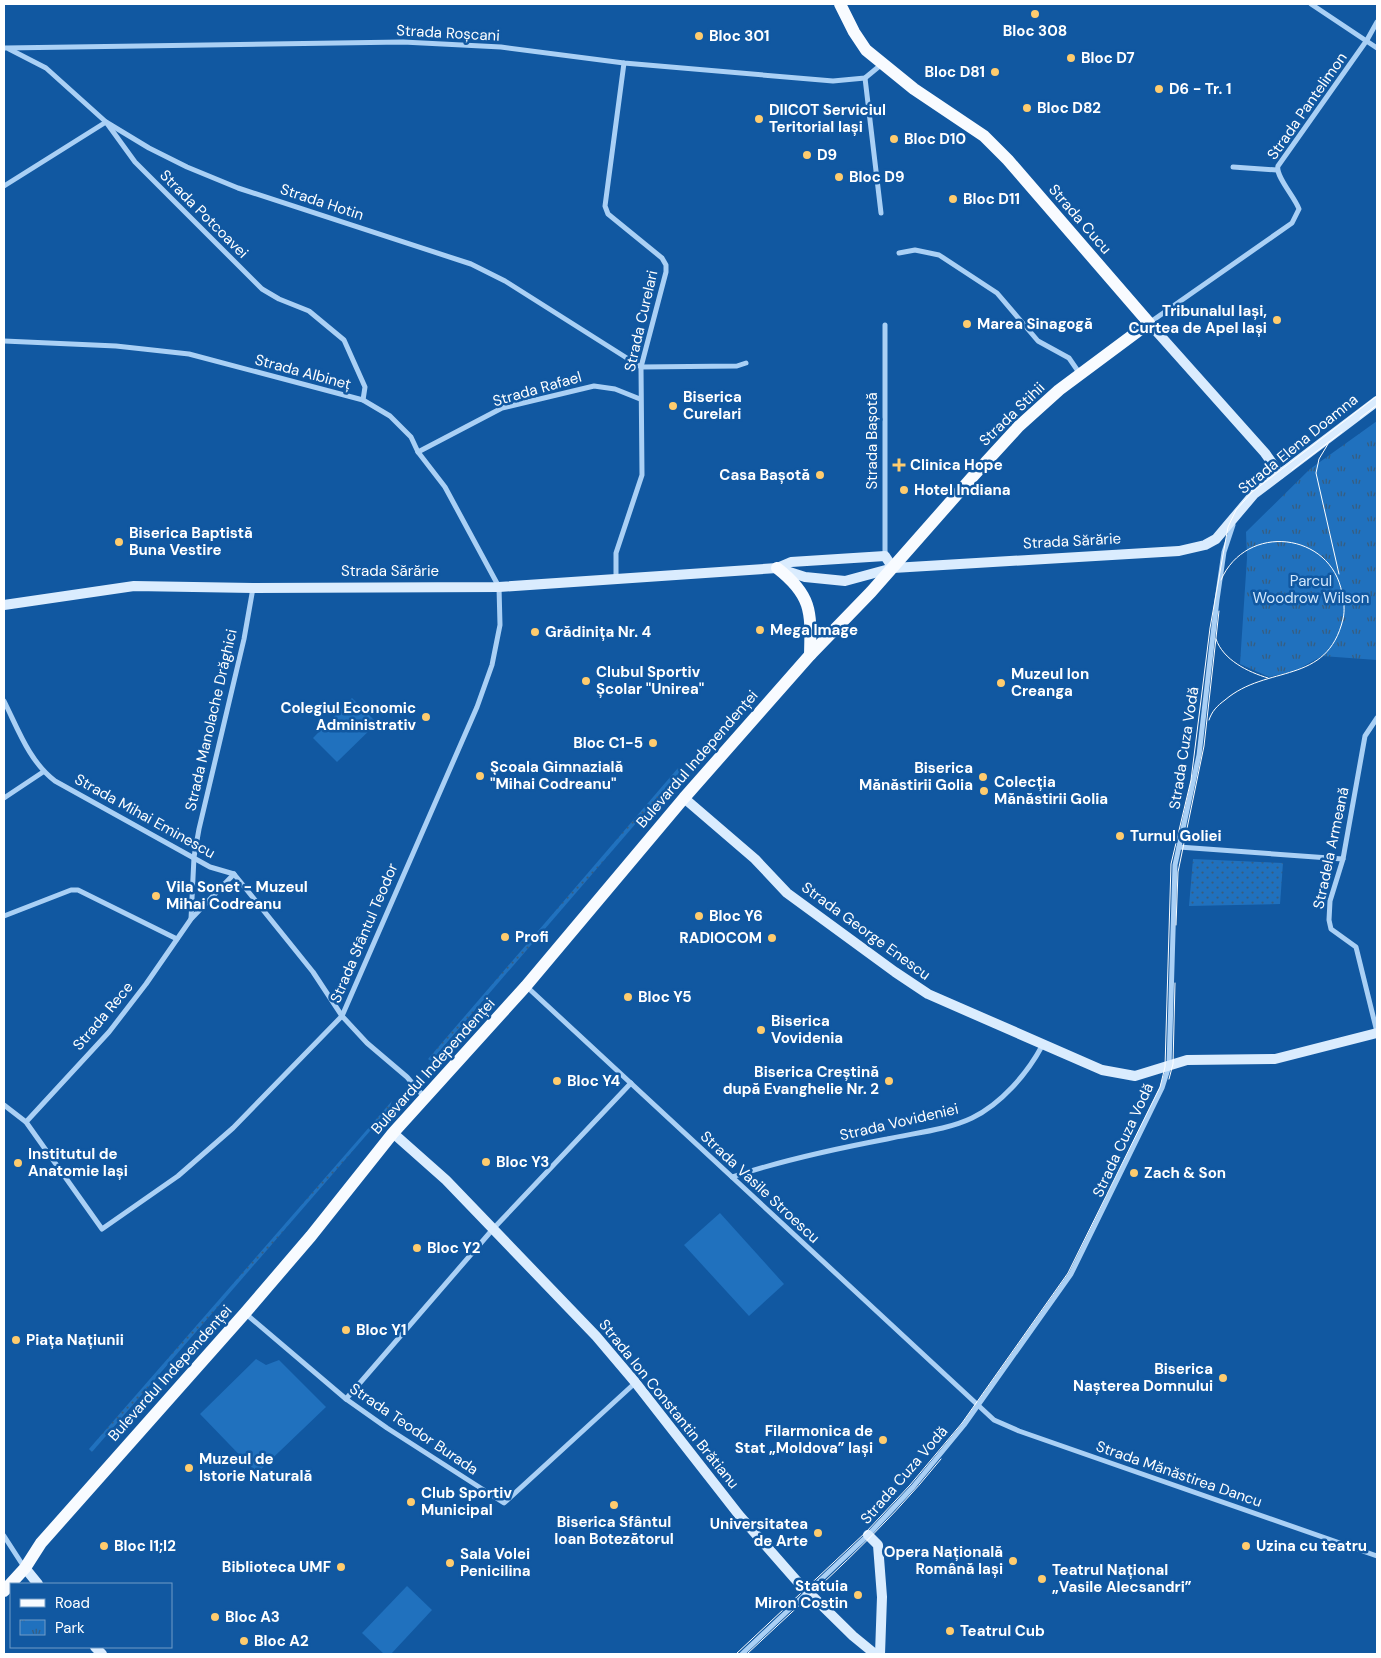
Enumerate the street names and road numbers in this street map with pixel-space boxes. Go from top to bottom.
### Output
street label: Strada Roșcani [396,20,500,46]
street label: Strada Pantelimon [1262,48,1352,164]
street label: Strada Potcoavei [155,165,253,263]
street label: Strada Hotin [278,179,366,225]
street label: Strada Cucu [1044,180,1116,258]
street label: Strada Curelari [620,268,662,374]
street label: Strada Albineț [253,350,353,394]
street label: Strada Rafael [490,367,584,411]
street label: Strada Stihii [975,378,1049,450]
street label: Strada Elena Doamna [1234,390,1362,498]
street label: Strada Bașotă [862,392,882,490]
street label: Strada Sărărie [1022,528,1122,554]
street label: Strada Sărărie [341,561,439,581]
street label: Strada Manolache Drăghici [180,627,242,813]
street label: Strada Cuza Vodă [1164,685,1204,811]
street label: Bulevardul Independenței [632,686,762,832]
street label: Strada Mihai Eminescu [71,769,219,863]
street label: Stradela Armeană [1308,785,1354,911]
street label: Strada Sfântul Teodor [325,860,403,1006]
street label: Strada George Enescu [797,877,935,985]
street label: Strada Rece [68,977,138,1055]
street label: Bulevardul Independenței [367,994,499,1138]
street label: Strada Cuza Vodă [1088,1080,1158,1200]
street label: Strada Vovideniei [838,1099,960,1145]
street label: Strada Vasile Stroescu [696,1126,824,1248]
street label: Bulevardul Independenței [104,1301,236,1445]
street label: Strada Ion Constantin Brătianu [594,1315,744,1493]
street label: Strada Teodor Burada [346,1378,482,1480]
street label: Strada Cuza Vodă [856,1422,952,1528]
street label: Strada Mănăstirea Dancu [1093,1436,1265,1512]

